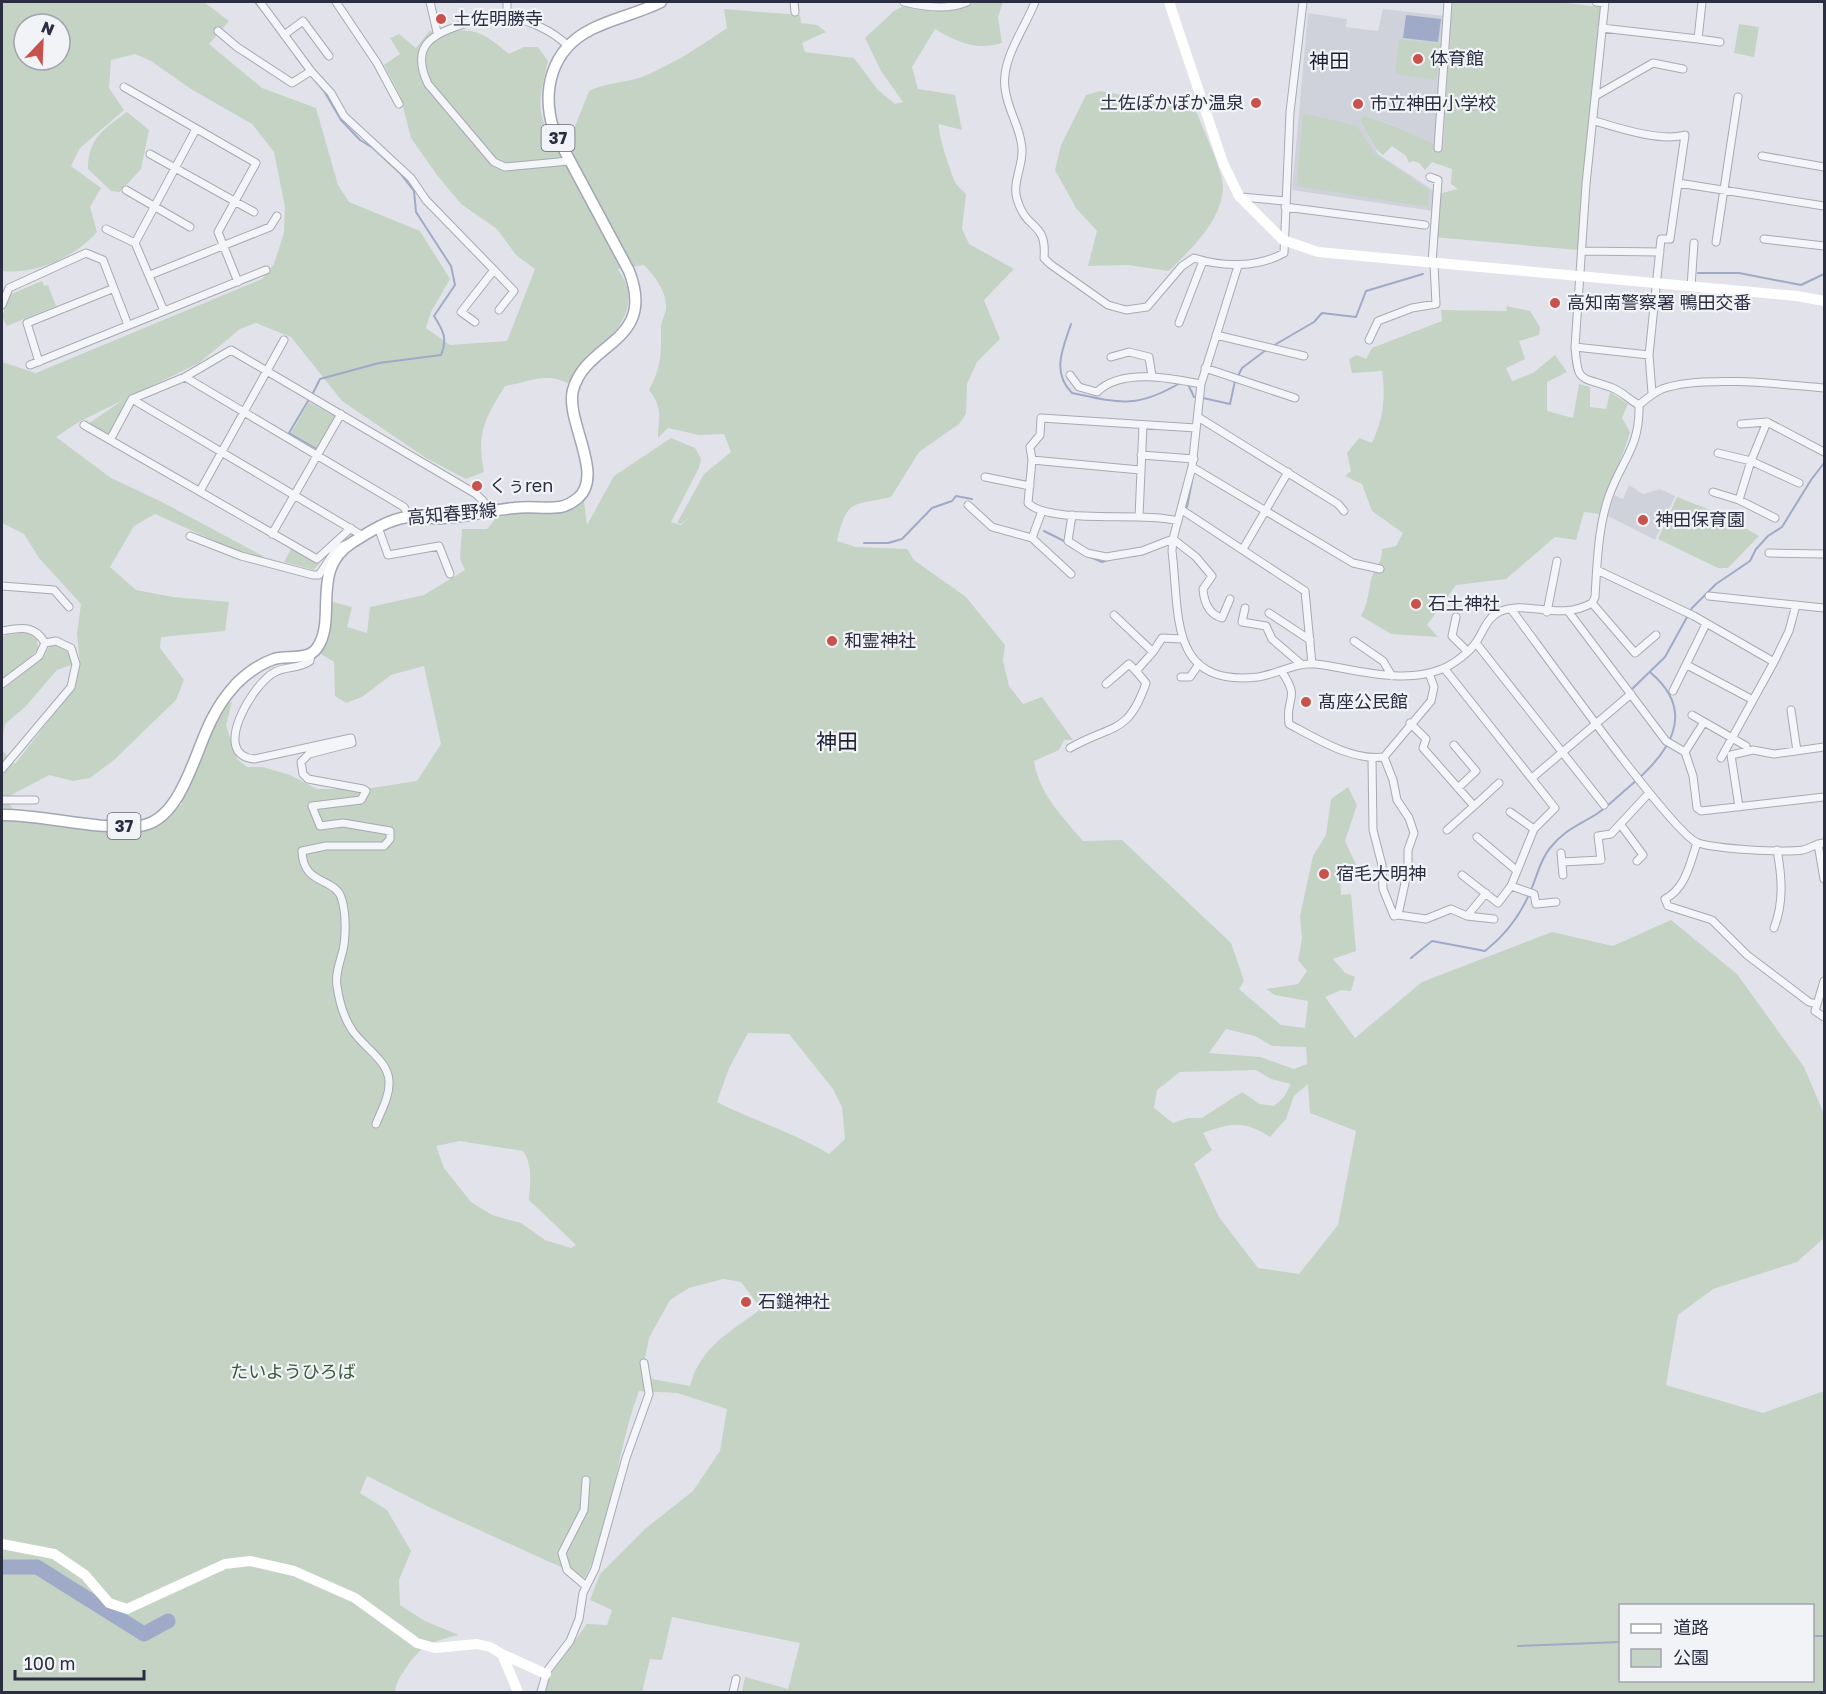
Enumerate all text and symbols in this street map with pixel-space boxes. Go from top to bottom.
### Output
place label: 土佐明勝寺 [453,7,543,29]
north arrow [12,12,72,72]
marker: 土佐明勝寺 [434,12,448,26]
text: N [38,17,57,40]
place label: 体育館 [1430,47,1484,69]
district label: 神田 [1309,48,1349,72]
marker: 体育館 [1411,52,1425,66]
place label: 土佐ぽかぽか温泉 [1100,91,1244,113]
place label: 市立神田小学校 [1370,92,1496,114]
marker: 土佐ぽかぽか温泉 [1249,96,1263,110]
marker: 市立神田小学校 [1351,97,1365,111]
road number: 37 [542,125,574,151]
place label: 高知南警察署 鴨田交番 [1567,291,1752,313]
marker: 高知南警察署 鴨田交番 [1548,296,1562,310]
place label: くぅren [489,474,553,496]
marker: くぅren [470,479,484,493]
street label: 高知春野線 [406,498,498,528]
place label: 神田保育園 [1655,508,1745,530]
marker: 神田保育園 [1636,513,1650,527]
place label: 石土神社 [1428,592,1500,614]
marker: 石土神社 [1409,597,1423,611]
place label: 和霊神社 [844,629,916,651]
marker: 和霊神社 [825,634,839,648]
place label: 髙座公民館 [1318,690,1408,712]
marker: 髙座公民館 [1299,695,1313,709]
district label: 神田 [816,728,858,754]
road number: 37 [108,813,140,839]
place label: 宿毛大明神 [1336,862,1426,884]
marker: 宿毛大明神 [1317,867,1331,881]
place label: 石鎚神社 [758,1290,830,1312]
marker: 石鎚神社 [739,1295,753,1309]
park label: たいようひろば [230,1360,356,1382]
legend [1619,1604,1814,1682]
text: 道路 [1673,1616,1709,1638]
scale bar [15,1643,144,1681]
text: 公園 [1673,1646,1709,1668]
text: 100 m [24,1652,75,1674]

